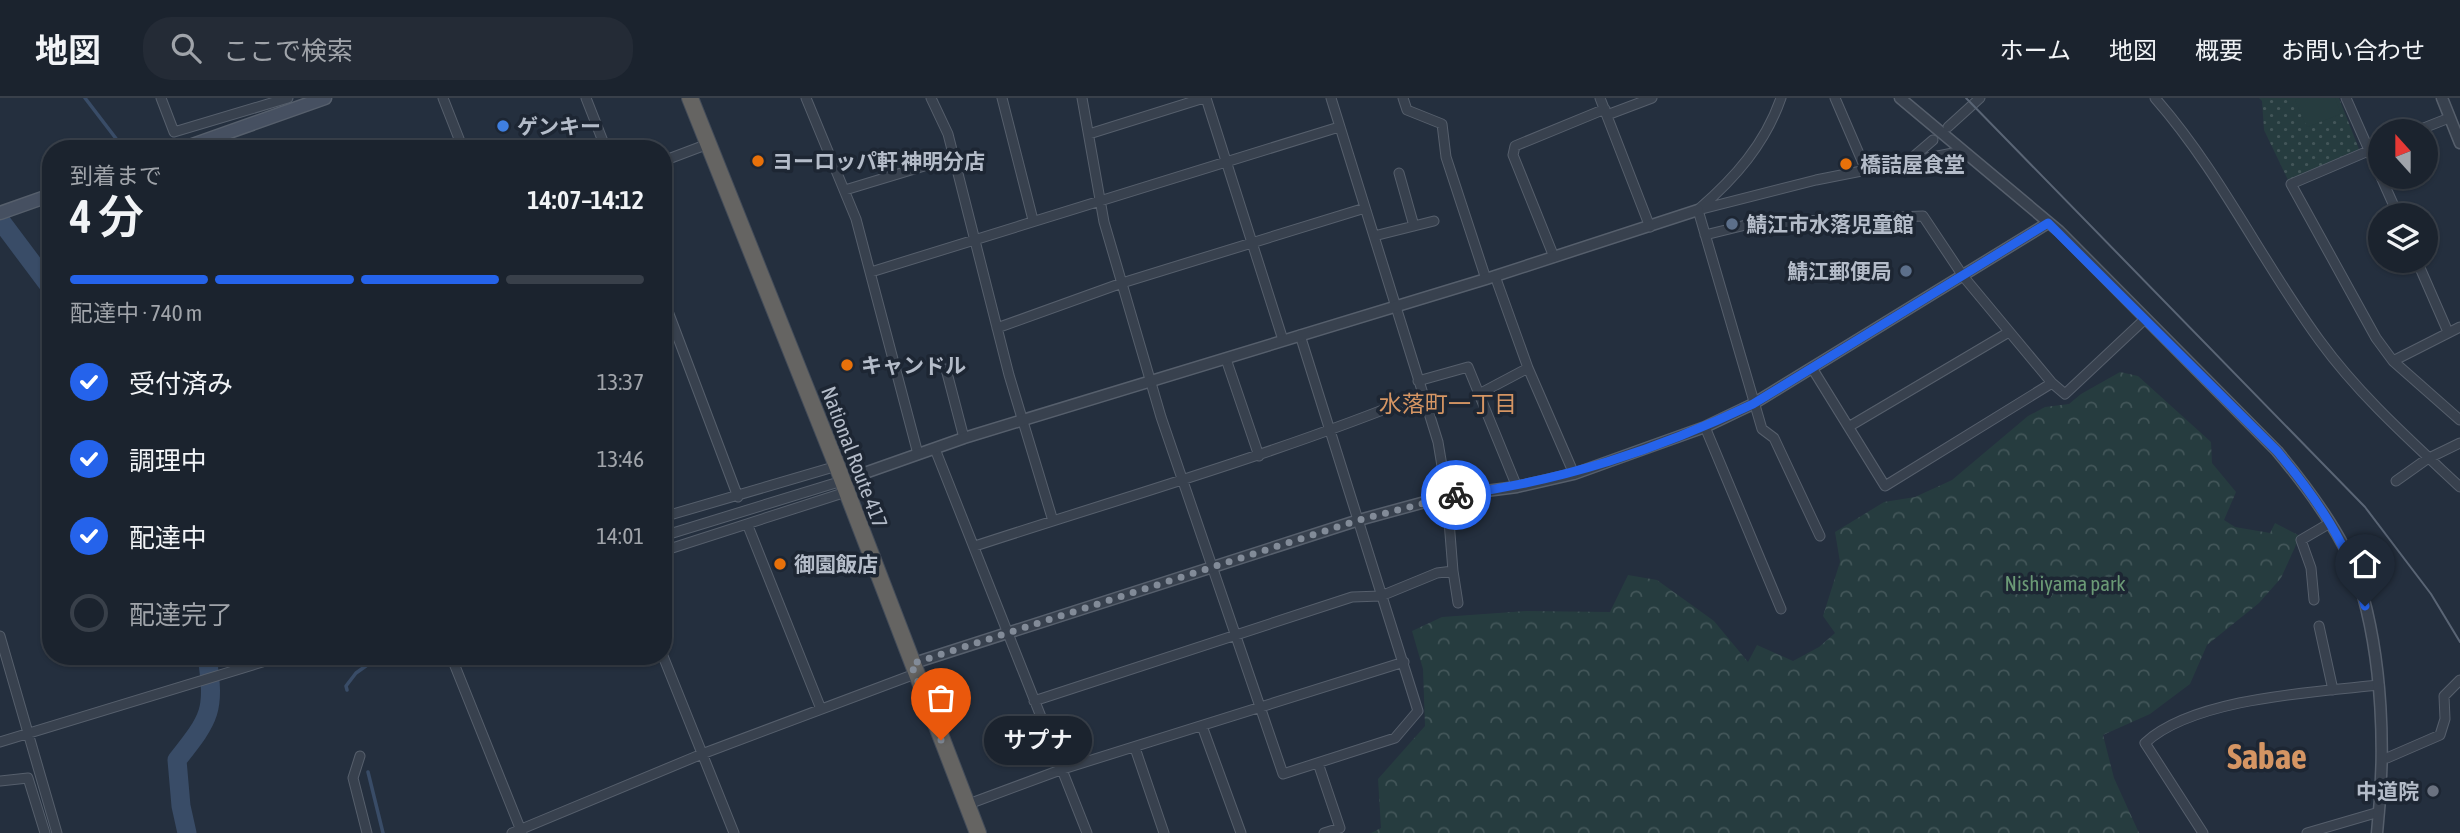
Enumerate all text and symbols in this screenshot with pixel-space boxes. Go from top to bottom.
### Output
search box [143,17,633,80]
icon: search [167,29,205,67]
text: 地図 [35,31,101,69]
text: ここで検索 [223,36,353,66]
text: ホーム [2000,37,2071,64]
text: 地図 [2109,37,2157,64]
text: 概要 [2195,37,2243,64]
text: お問い合わせ [2281,37,2425,64]
place label: ゲンキー [517,114,601,138]
marker: ゲンキー [495,118,511,134]
north arrow [2368,119,2438,189]
map controls [2368,119,2438,273]
place label: ヨーロッパ軒 神明分店 [772,149,985,173]
place label: 橋詰屋食堂 [1860,152,1965,176]
marker: ヨーロッパ軒 神明分店 [750,153,766,169]
marker: 橋詰屋食堂 [1838,156,1854,172]
text: 到着まで [70,163,162,189]
text: 14:07–14:12 [527,185,644,215]
text: 4 分 [70,190,144,243]
button: layers [2368,203,2438,273]
place label: 鯖江市水落児童館 [1746,212,1914,236]
marker: 鯖江市水落児童館 [1724,216,1740,232]
place label: 鯖江郵便局 [1787,259,1892,283]
marker: 鯖江郵便局 [1898,263,1914,279]
text: 配達中 · 740 m [70,300,202,326]
place label: キャンドル [861,353,966,377]
marker: キャンドル [839,357,855,373]
icon: check [70,363,108,401]
text: 受付済み [129,369,233,399]
text: 13:37 [597,369,644,395]
street label: National Route 417 [817,383,893,531]
district label: 水落町一丁目 [1379,391,1517,417]
icon: check [70,440,108,478]
text: 調理中 [129,446,207,476]
text: 13:46 [597,446,644,472]
courier [1421,460,1491,530]
icon: bike [1437,476,1475,514]
icon: check [70,517,108,555]
text: 配達中 [129,523,207,553]
text: 14:01 [596,523,644,549]
pin [2335,534,2395,606]
icon: home [2346,545,2384,583]
place label: 御園飯店 [794,552,878,576]
marker: 御園飯店 [772,556,788,572]
park label: Nishiyama park [2005,571,2125,595]
text: 配達完了 [129,600,233,630]
pin [911,668,971,740]
icon: bag [922,679,960,717]
callout: サプナ [983,716,1092,764]
text: サプナ [1004,727,1073,753]
district label: Sabae [2227,736,2307,776]
place label: 中道院 [2356,779,2419,803]
marker: 中道院 [2425,783,2441,799]

